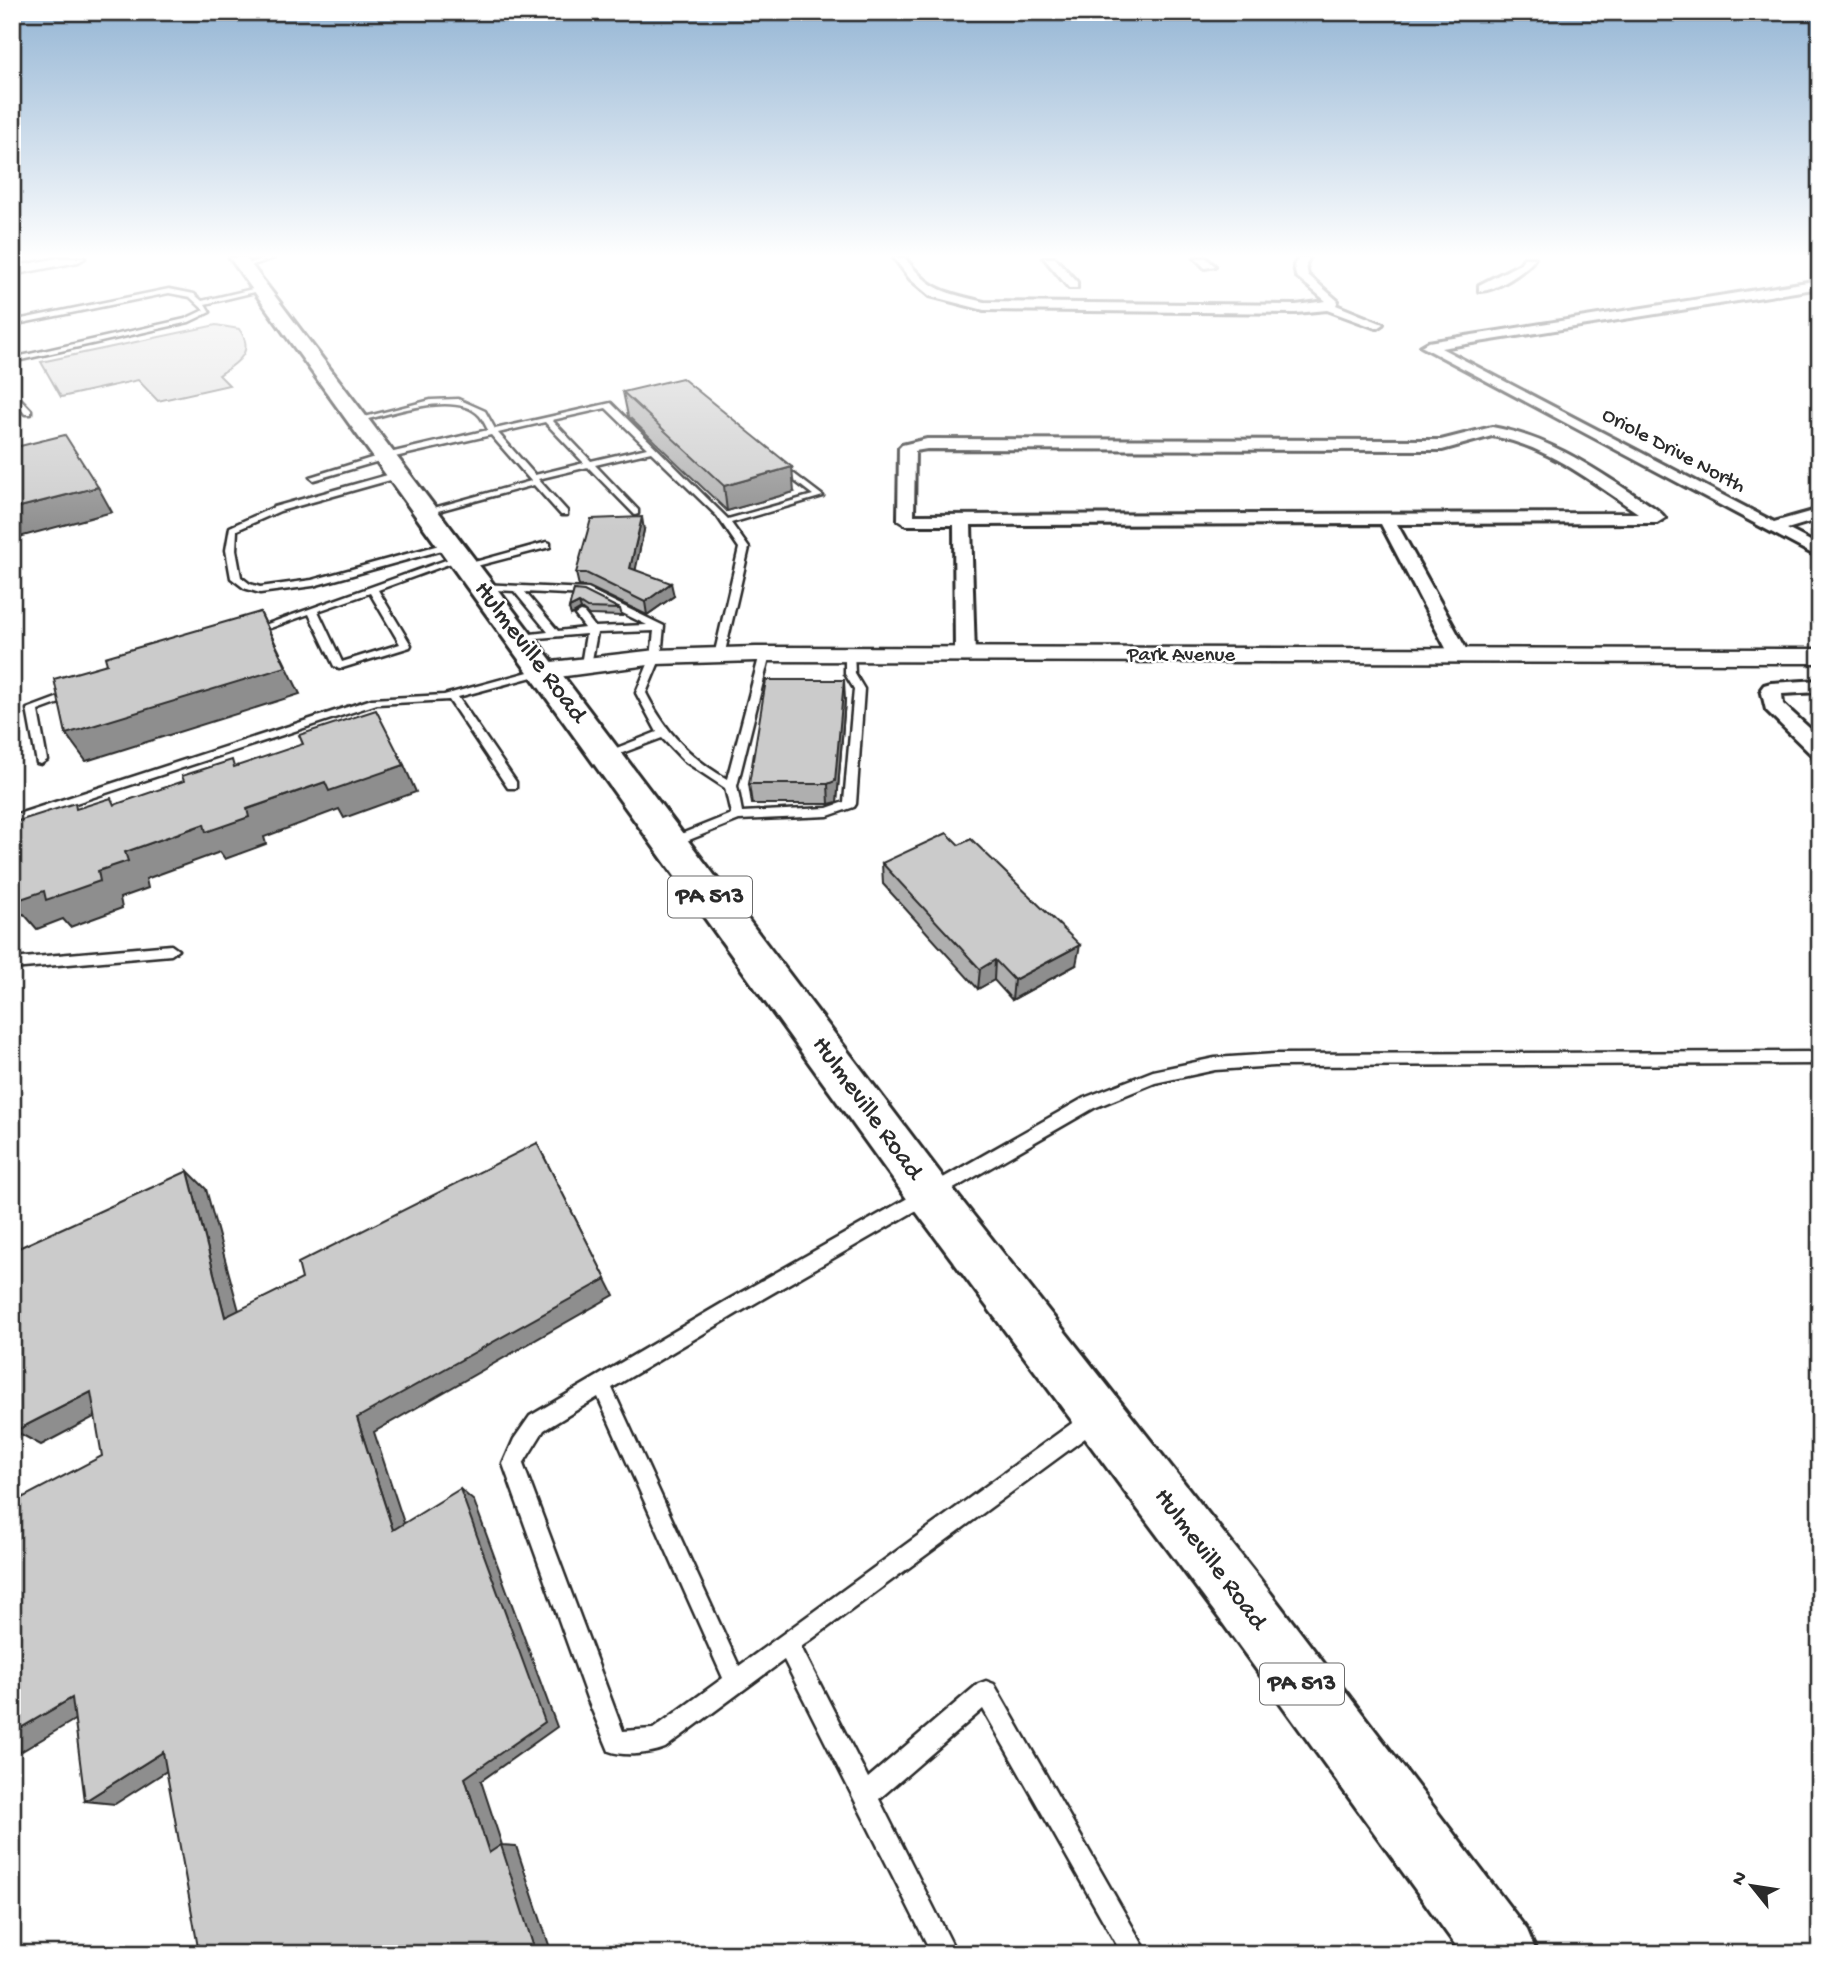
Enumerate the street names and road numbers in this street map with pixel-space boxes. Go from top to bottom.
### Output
street label: Oriole Drive North [1597,404,1749,500]
street label: Hulmeville Road [466,576,593,731]
street label: Park Avenue [1126,644,1236,669]
road number: PA 513 [668,876,752,917]
street label: Hulmeville Road [804,1031,929,1188]
street label: Hulmeville Road [1146,1483,1273,1638]
road number: PA 513 [1260,1664,1344,1704]

